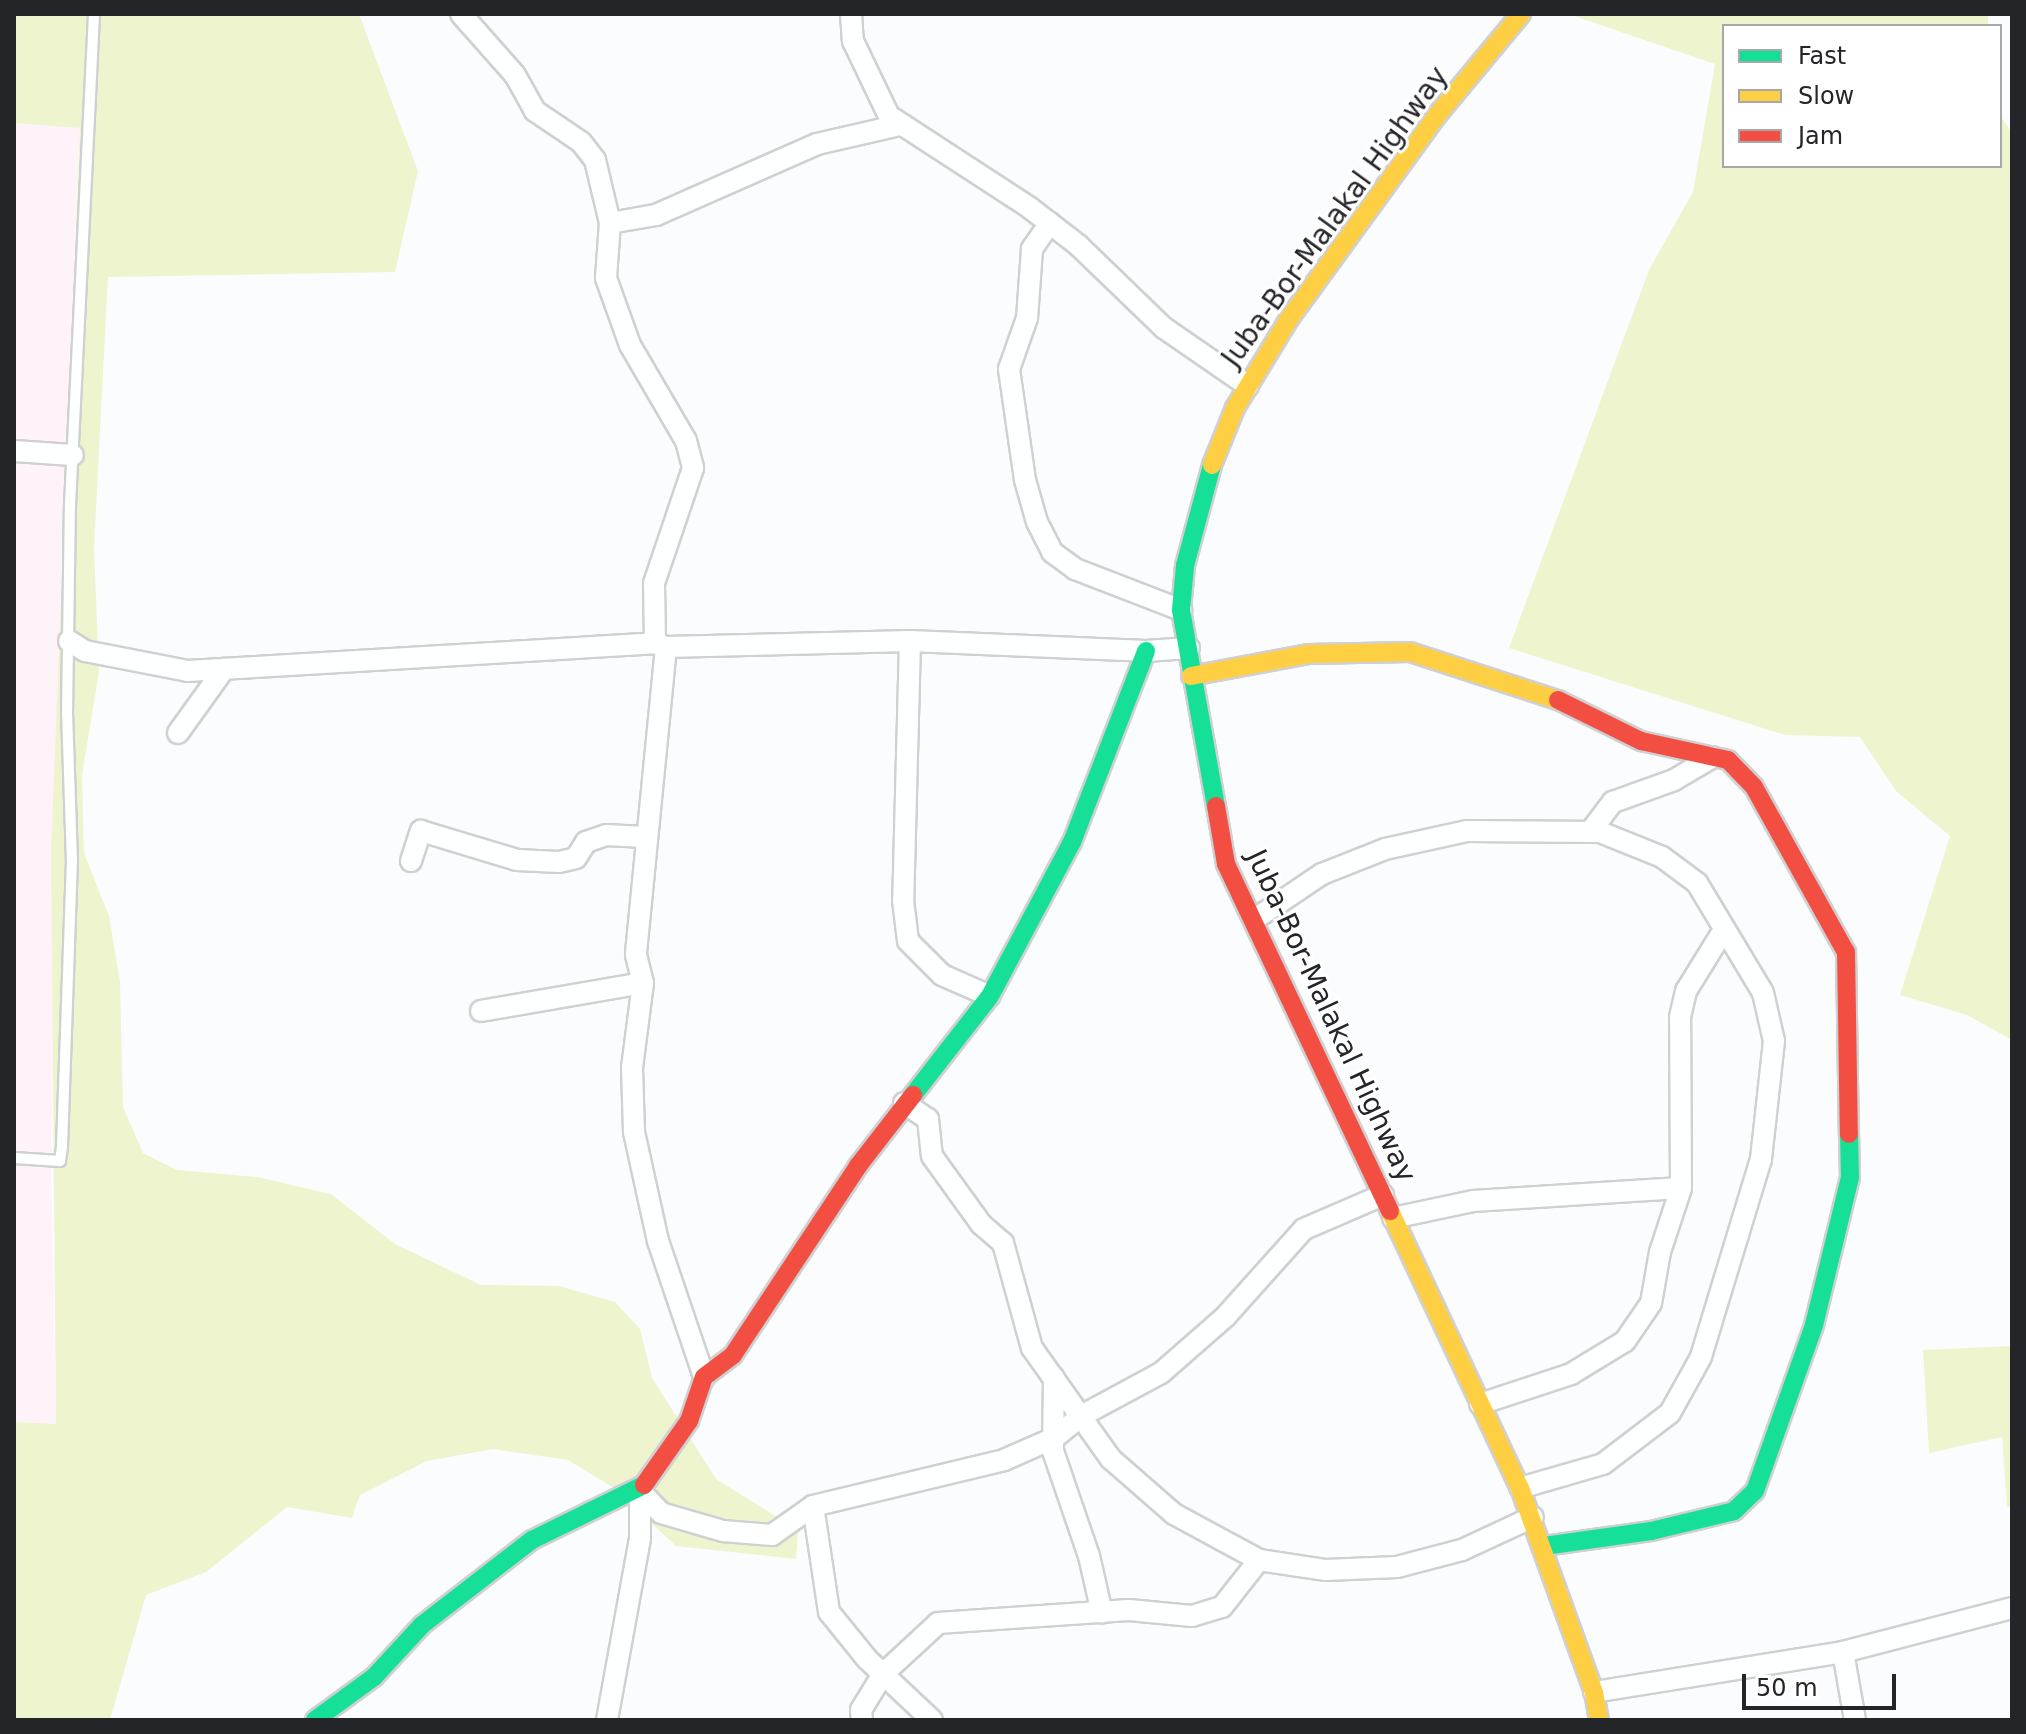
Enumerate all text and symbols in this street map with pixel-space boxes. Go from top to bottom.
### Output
legend [1722,24,2002,168]
text: Fast [1798,42,1846,70]
street label: Juba-Bor-Malakal Highway [1215,60,1455,374]
text: Slow [1798,82,1854,110]
text: Jam [1798,122,1843,150]
street label: Juba-Bor-Malakal Highway [1239,844,1423,1188]
scale bar [1746,1658,1900,1708]
text: 50 m [1756,1674,1818,1702]

